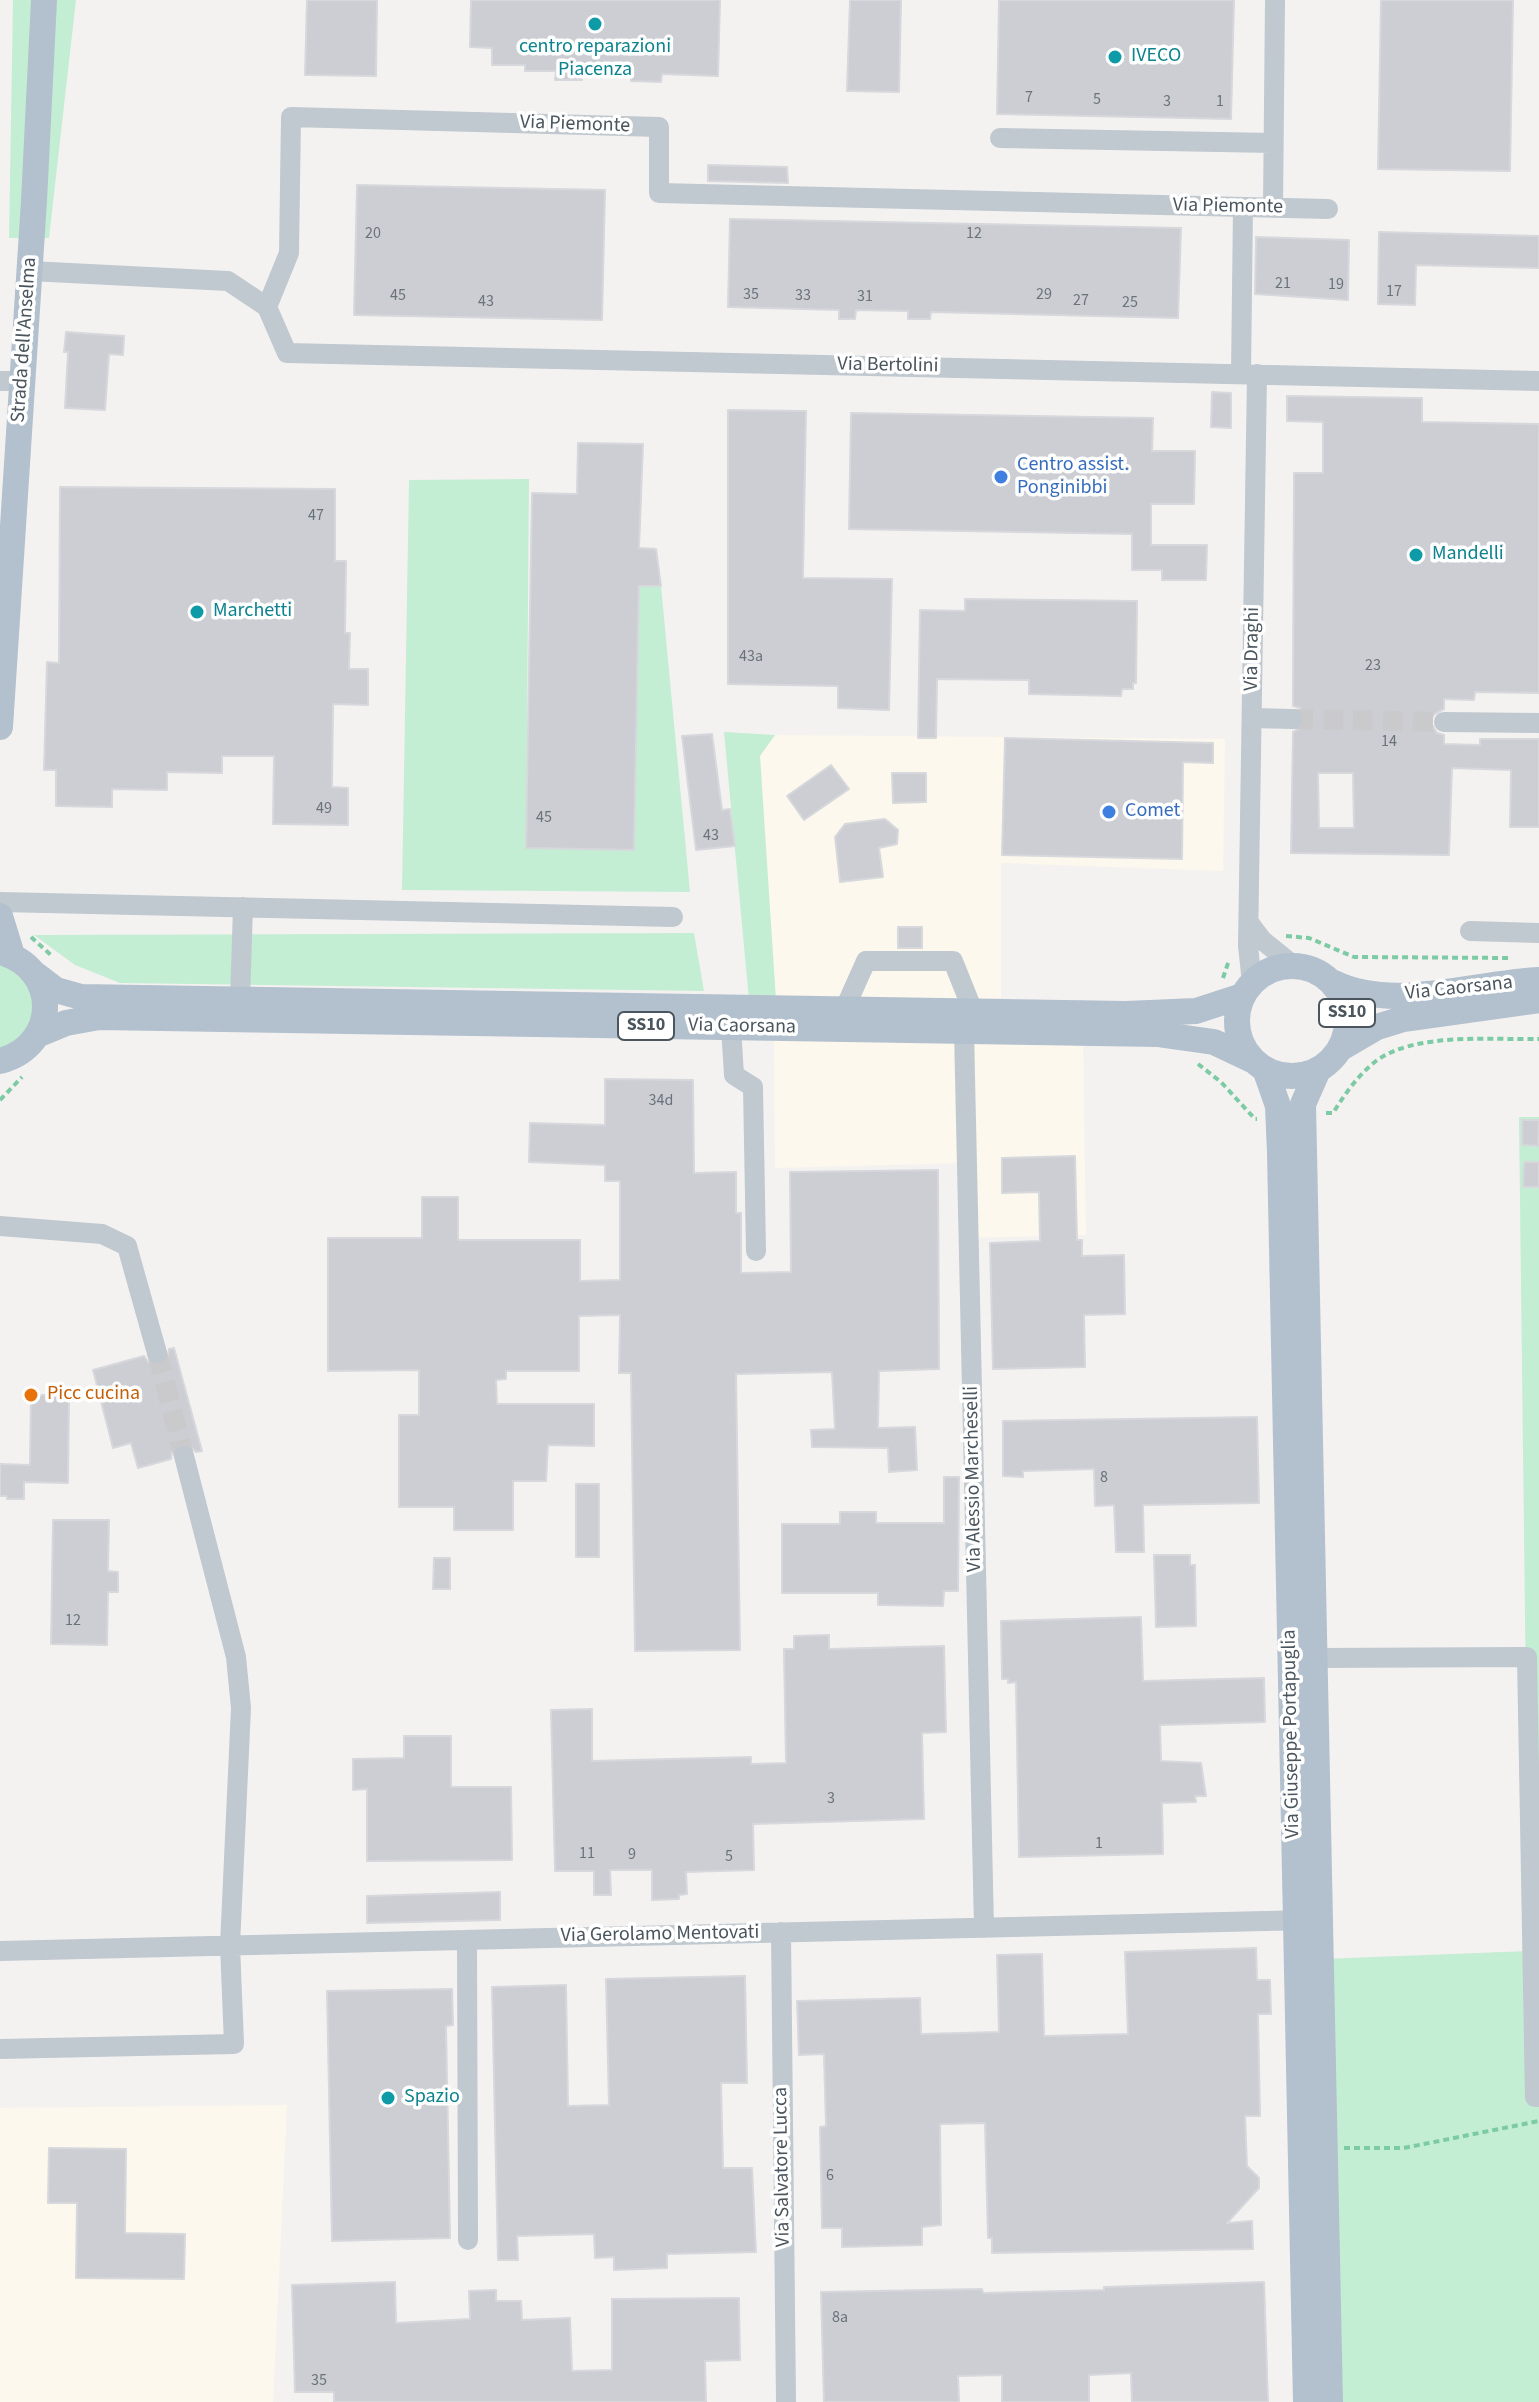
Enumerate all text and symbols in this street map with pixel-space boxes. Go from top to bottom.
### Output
marker: centro reparazioni Piacenza [586,15,604,33]
place label: centro reparazioni Piacenza [519,36,671,83]
place label: IVECO [1131,45,1181,69]
marker: IVECO [1106,48,1124,66]
house number: 7 [1025,88,1033,108]
house number: 5 [1093,90,1101,110]
house number: 3 [1163,92,1171,112]
house number: 1 [1216,92,1224,112]
street label: Via Piemonte [520,111,630,139]
street label: Via Piemonte [1173,194,1283,220]
house number: 20 [365,224,381,244]
house number: 12 [966,224,982,244]
street label: Strada dell'Anselma [7,257,43,423]
house number: 21 [1275,274,1291,294]
house number: 19 [1328,275,1344,295]
house number: 17 [1386,282,1402,302]
house number: 35 [743,285,759,305]
house number: 29 [1036,285,1052,305]
house number: 45 [390,286,406,306]
house number: 33 [795,286,811,306]
house number: 31 [857,287,873,307]
house number: 27 [1073,291,1089,311]
house number: 43 [478,292,494,312]
house number: 25 [1122,293,1138,313]
street label: Via Bertolini [837,353,939,379]
place label: Centro assist. Ponginibbi [1017,454,1129,501]
marker: Centro assist. Ponginibbi [992,468,1010,486]
house number: 47 [308,506,324,526]
place label: Mandelli [1432,543,1504,567]
marker: Mandelli [1407,546,1425,564]
place label: Marchetti [213,600,292,624]
marker: Marchetti [188,603,206,621]
street label: Via Draghi [1240,607,1266,691]
house number: 43a [739,647,763,667]
house number: 23 [1365,656,1381,676]
house number: 14 [1381,732,1397,752]
house number: 49 [316,799,332,819]
place label: Comet [1125,800,1180,824]
marker: Comet [1100,803,1118,821]
house number: 45 [536,808,552,828]
house number: 43 [703,826,719,846]
street label: Via Caorsana [1404,971,1514,1007]
road number: SS10 [1319,999,1375,1027]
road number: SS10 [618,1012,674,1040]
street label: Via Caorsana [688,1014,796,1040]
house number: 34d [649,1091,673,1111]
place label: Picc cucina [47,1383,140,1407]
marker: Picc cucina [22,1386,40,1404]
street label: Via Alessio Marcheselli [960,1386,988,1572]
house number: 8 [1100,1468,1108,1488]
house number: 12 [65,1611,81,1631]
street label: Via Giuseppe Portapuglia [1278,1629,1306,1839]
house number: 3 [827,1789,835,1809]
house number: 1 [1095,1834,1103,1854]
house number: 11 [579,1844,595,1864]
house number: 9 [628,1845,636,1865]
house number: 5 [725,1847,733,1867]
street label: Via Gerolamo Mentovati [560,1921,760,1949]
place label: Spazio [404,2086,460,2110]
street label: Via Salvatore Lucca [770,2087,796,2247]
marker: Spazio [379,2089,397,2107]
house number: 6 [826,2166,834,2186]
house number: 8a [832,2308,848,2328]
house number: 35 [311,2371,327,2391]

